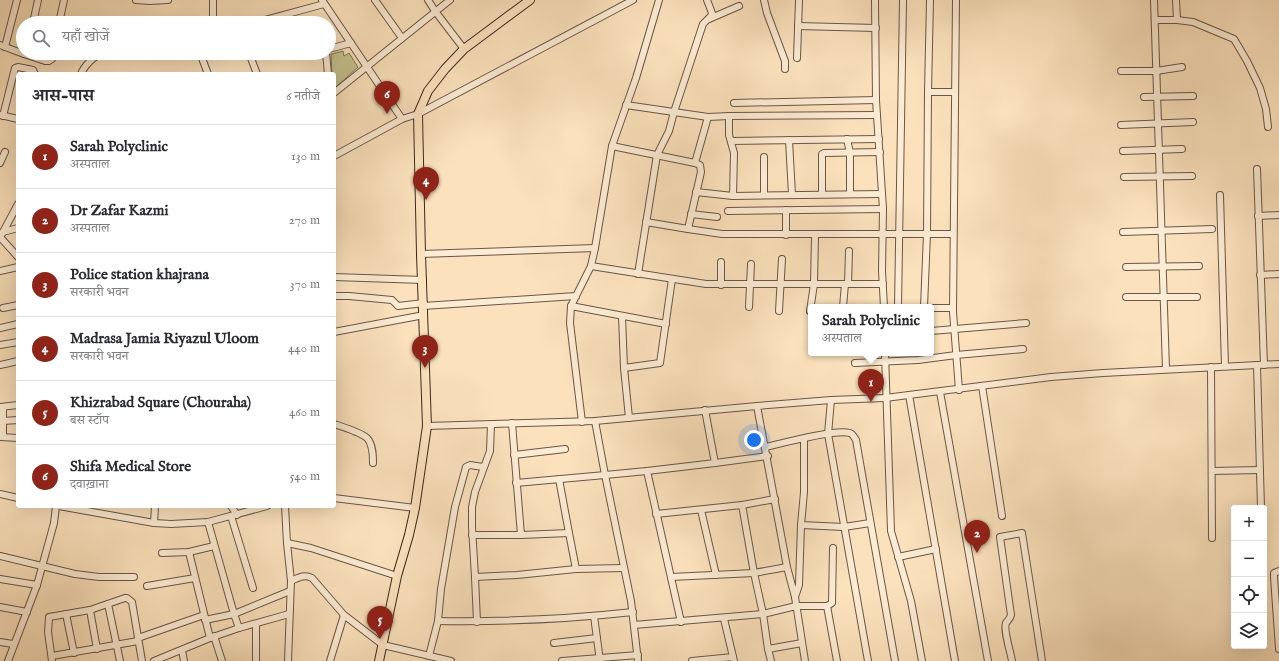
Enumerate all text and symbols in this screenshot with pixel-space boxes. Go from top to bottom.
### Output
search box [16,16,336,60]
icon: search [30,27,52,49]
text: यहाँ खोजें [62,27,109,46]
pin: 6 [374,81,400,114]
text: आस-पास [32,86,94,107]
text: 6 नतीजे [286,88,320,105]
text: Sarah Polyclinic [70,137,168,156]
text: 1 [43,148,47,165]
text: 130 m [291,148,320,165]
text: अस्पताल [70,156,110,173]
pin: 4 [413,167,439,200]
text: Dr Zafar Kazmi [70,201,168,220]
text: 2 [42,212,48,229]
text: 270 m [289,212,320,229]
text: अस्पताल [70,220,110,237]
text: Police station khajrana [70,265,209,284]
text: 3 [43,276,47,293]
text: 370 m [290,276,320,293]
text: सरकारी भवन [70,284,128,301]
popup [808,304,934,356]
text: Sarah Polyclinic [822,311,920,330]
text: Madrasa Jamia Riyazul Uloom [70,329,259,348]
text: अस्पताल [822,330,862,347]
pin: 3 [412,335,438,368]
text: 4 [42,340,48,357]
text: 440 m [288,340,320,357]
text: सरकारी भवन [70,348,128,365]
pin: 1 [858,369,884,402]
text: Khizrabad Square (Chouraha) [70,393,251,412]
text: 5 [43,404,47,421]
text: 460 m [289,404,320,421]
text: बस स्टॉप [70,412,109,429]
your location [744,430,764,450]
text: Shifa Medical Store [70,457,191,476]
text: 6 [42,468,48,485]
text: 540 m [290,468,320,485]
text: दवाख़ाना [70,476,108,493]
map controls [1231,505,1267,649]
button: + [1231,505,1267,541]
pin: 2 [964,520,990,553]
button: − [1231,541,1267,577]
button: locate [1231,577,1267,613]
pin: 5 [367,606,393,639]
button: layers [1231,613,1267,649]

